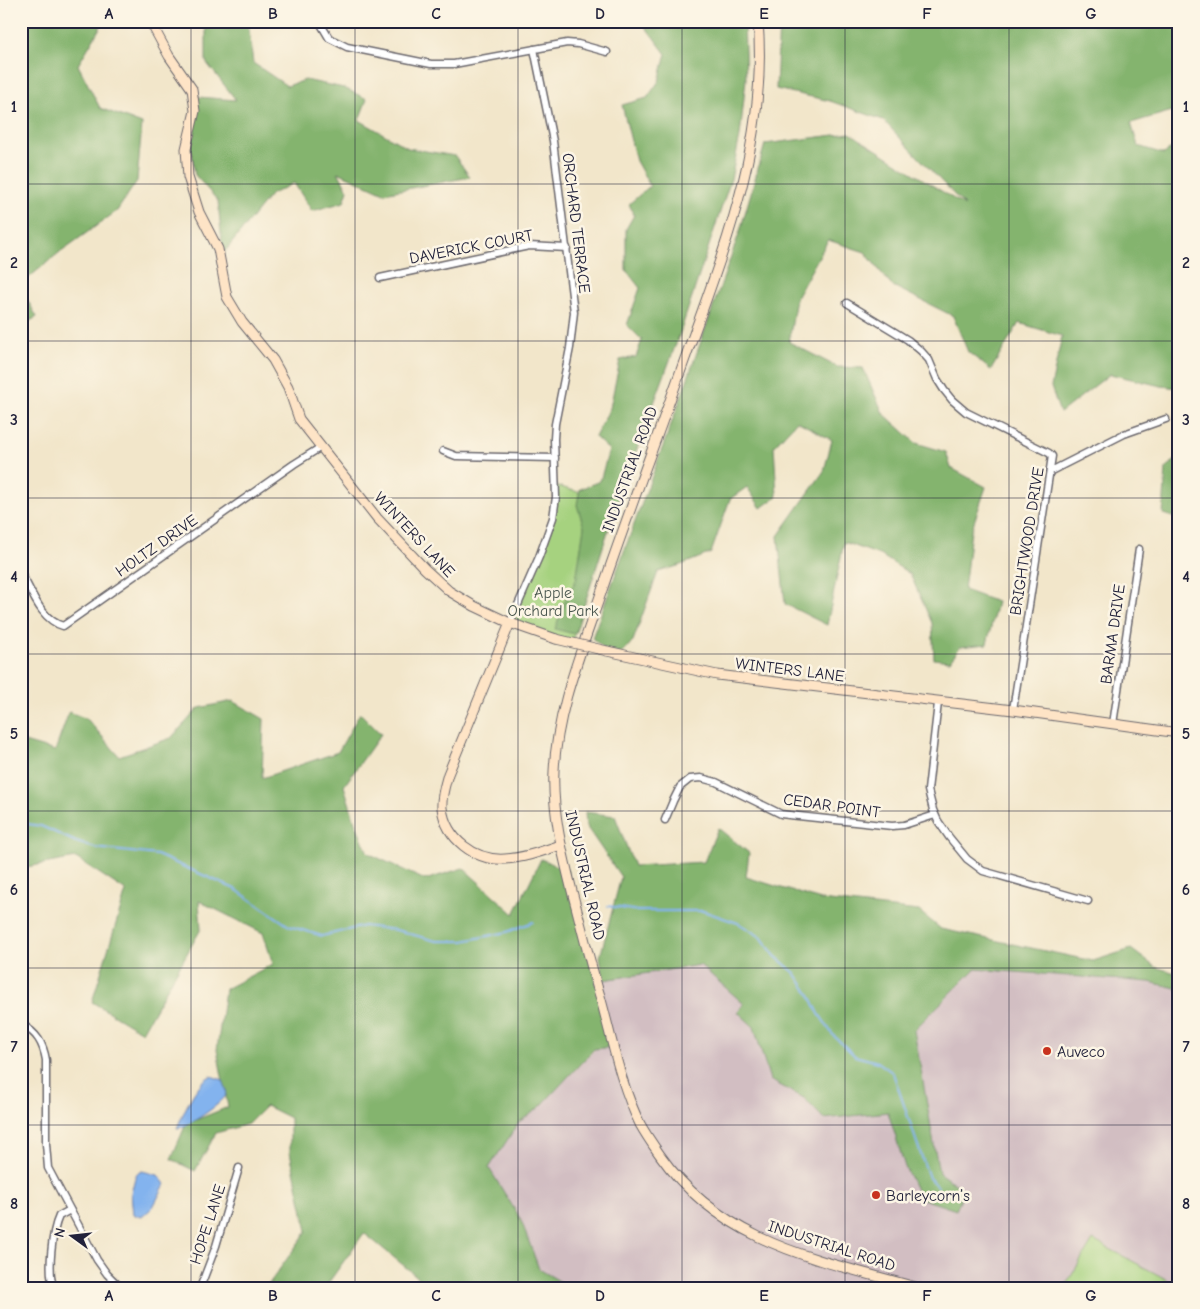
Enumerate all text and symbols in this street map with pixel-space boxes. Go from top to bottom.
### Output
text: A [105,5,114,23]
text: B [268,5,278,23]
text: C [431,5,441,23]
text: D [595,5,605,23]
text: E [759,5,769,23]
text: F [922,5,932,23]
text: G [1085,5,1097,23]
text: 1 [11,98,17,116]
text: 1 [1183,98,1189,116]
street label: ORCHARD TERRACE [558,152,594,295]
street label: DAVERICK COURT [408,226,535,268]
text: 2 [10,254,18,272]
text: 2 [1182,254,1190,272]
street label: INDUSTRIAL ROAD [599,404,661,535]
text: 3 [10,411,18,429]
text: 3 [1182,411,1190,429]
street label: BRIGHTWOOD DRIVE [1006,465,1048,617]
street label: WINTERS LANE [370,488,459,581]
street label: HOLTZ DRIVE [112,511,201,581]
text: 4 [10,568,18,586]
text: 4 [1182,568,1190,586]
street label: BARMA DRIVE [1097,583,1129,685]
park label: Apple Orchard Park [507,584,599,620]
street label: WINTERS LANE [734,654,846,686]
text: 5 [10,725,18,743]
text: 5 [1182,725,1190,743]
street label: CEDAR POINT [782,790,882,822]
street label: INDUSTRIAL ROAD [561,809,609,942]
text: 6 [10,881,18,899]
text: 6 [1182,881,1190,899]
text: 7 [10,1038,18,1056]
text: 7 [1182,1038,1190,1056]
place label: Auveco [1057,1043,1105,1061]
marker: Auveco [1041,1045,1053,1057]
street label: HOPE LANE [187,1182,229,1267]
place label: Barleycorn’s [886,1187,970,1205]
marker: Barleycorn’s [870,1189,882,1201]
text: 8 [10,1195,18,1213]
text: 8 [1182,1195,1190,1213]
north arrow [48,1212,98,1262]
street label: INDUSTRIAL ROAD [766,1217,898,1275]
text: N [51,1226,69,1239]
text: A [105,1287,114,1305]
text: B [268,1287,278,1305]
text: C [431,1287,441,1305]
text: D [595,1287,605,1305]
text: E [759,1287,769,1305]
text: F [922,1287,932,1305]
text: G [1085,1287,1097,1305]

